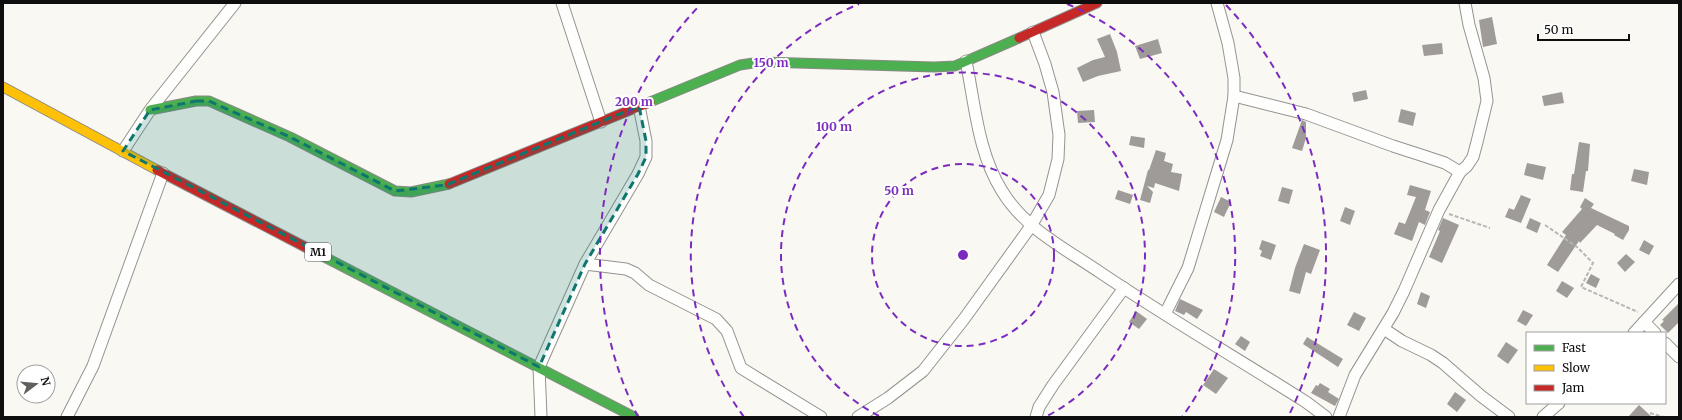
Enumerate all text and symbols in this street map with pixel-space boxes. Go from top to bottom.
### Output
scale bar [1538,16,1629,42]
text: 50 m [1544,22,1573,37]
text: 150 m [754,55,789,70]
text: 200 m [615,94,653,109]
text: 100 m [816,119,852,134]
text: 50 m [884,183,914,198]
road number: M1 [305,243,331,261]
centre of rings [956,248,970,262]
legend [1526,332,1666,404]
text: Fast [1562,340,1586,355]
text: Slow [1562,360,1591,375]
north arrow [16,364,56,404]
text: N [38,375,54,388]
text: Jam [1561,380,1585,395]

